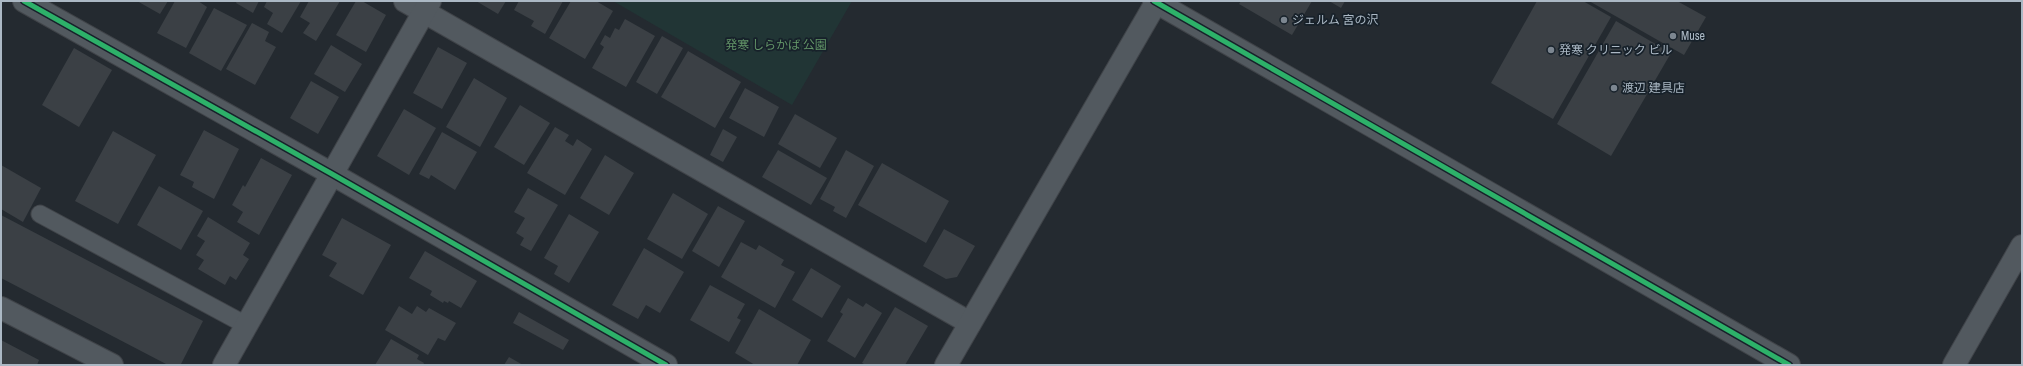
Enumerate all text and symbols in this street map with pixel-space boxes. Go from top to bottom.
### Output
place label: ジェルム 宮の沢 [1292,12,1379,28]
marker: ジェルム 宮の沢 [1279,15,1289,25]
place label: Muse [1681,28,1705,44]
marker: Muse [1668,31,1678,41]
park label: 発寒 しらかば 公園 [725,37,827,53]
place label: 発寒 クリニック ビル [1559,42,1672,58]
marker: 発寒 クリニック ビル [1546,45,1556,55]
place label: 渡辺 建具店 [1622,80,1685,96]
marker: 渡辺 建具店 [1609,83,1619,93]

